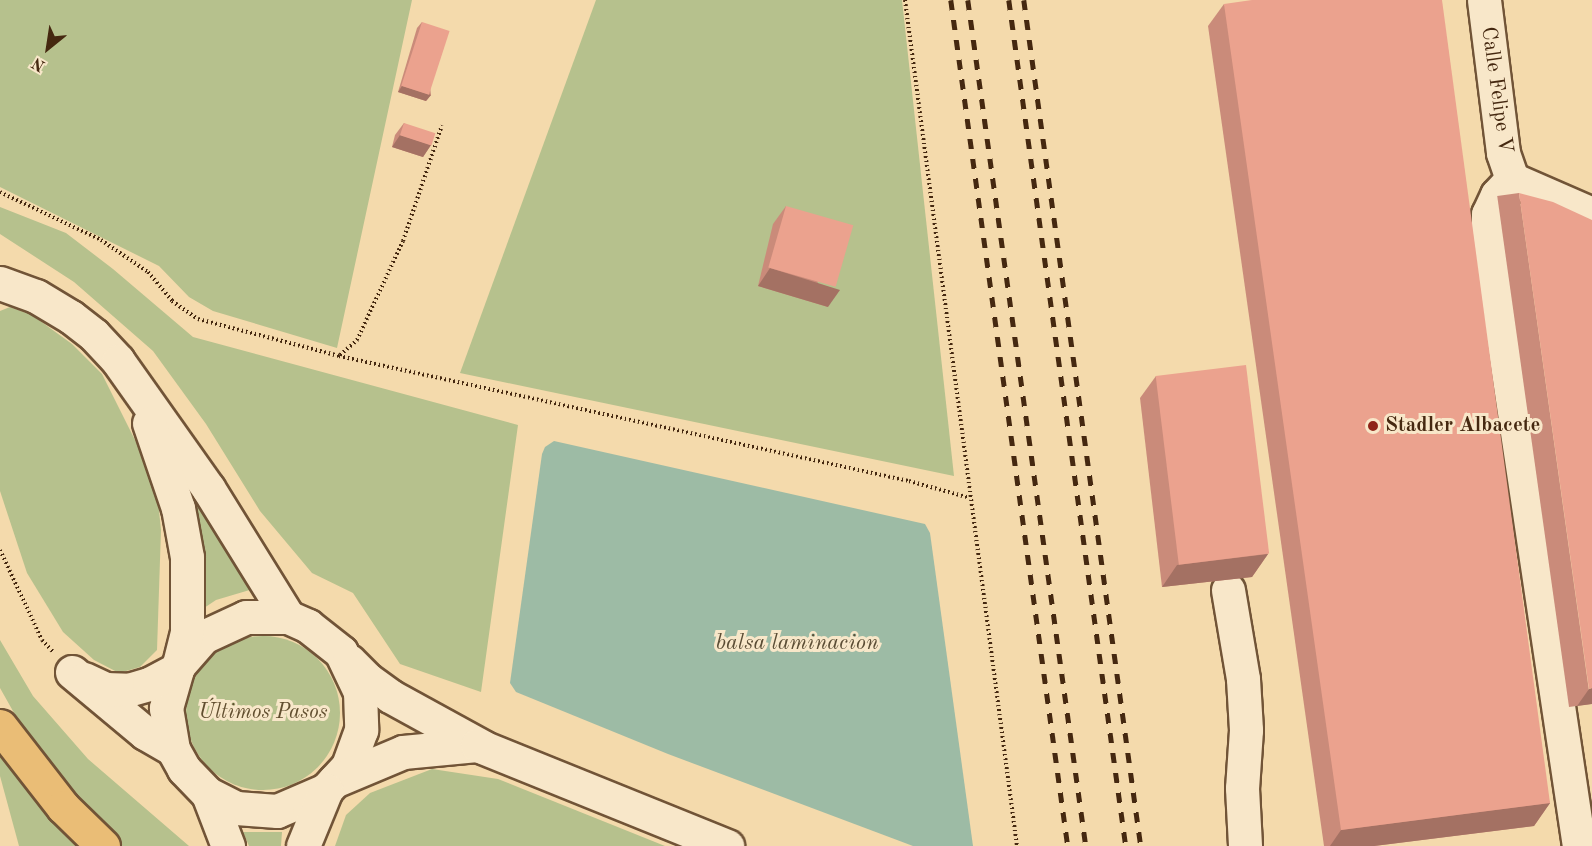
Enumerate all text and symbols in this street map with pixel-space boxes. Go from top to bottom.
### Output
north arrow [18,18,78,78]
street label: Calle Felipe V [1475,25,1517,155]
text: N [30,54,48,74]
place label: Stadler Albacete [1385,413,1540,439]
marker: Stadler Albacete [1366,419,1380,433]
water label: balsa laminacion [716,631,878,657]
park label: Últimos Pasos [198,700,328,726]

